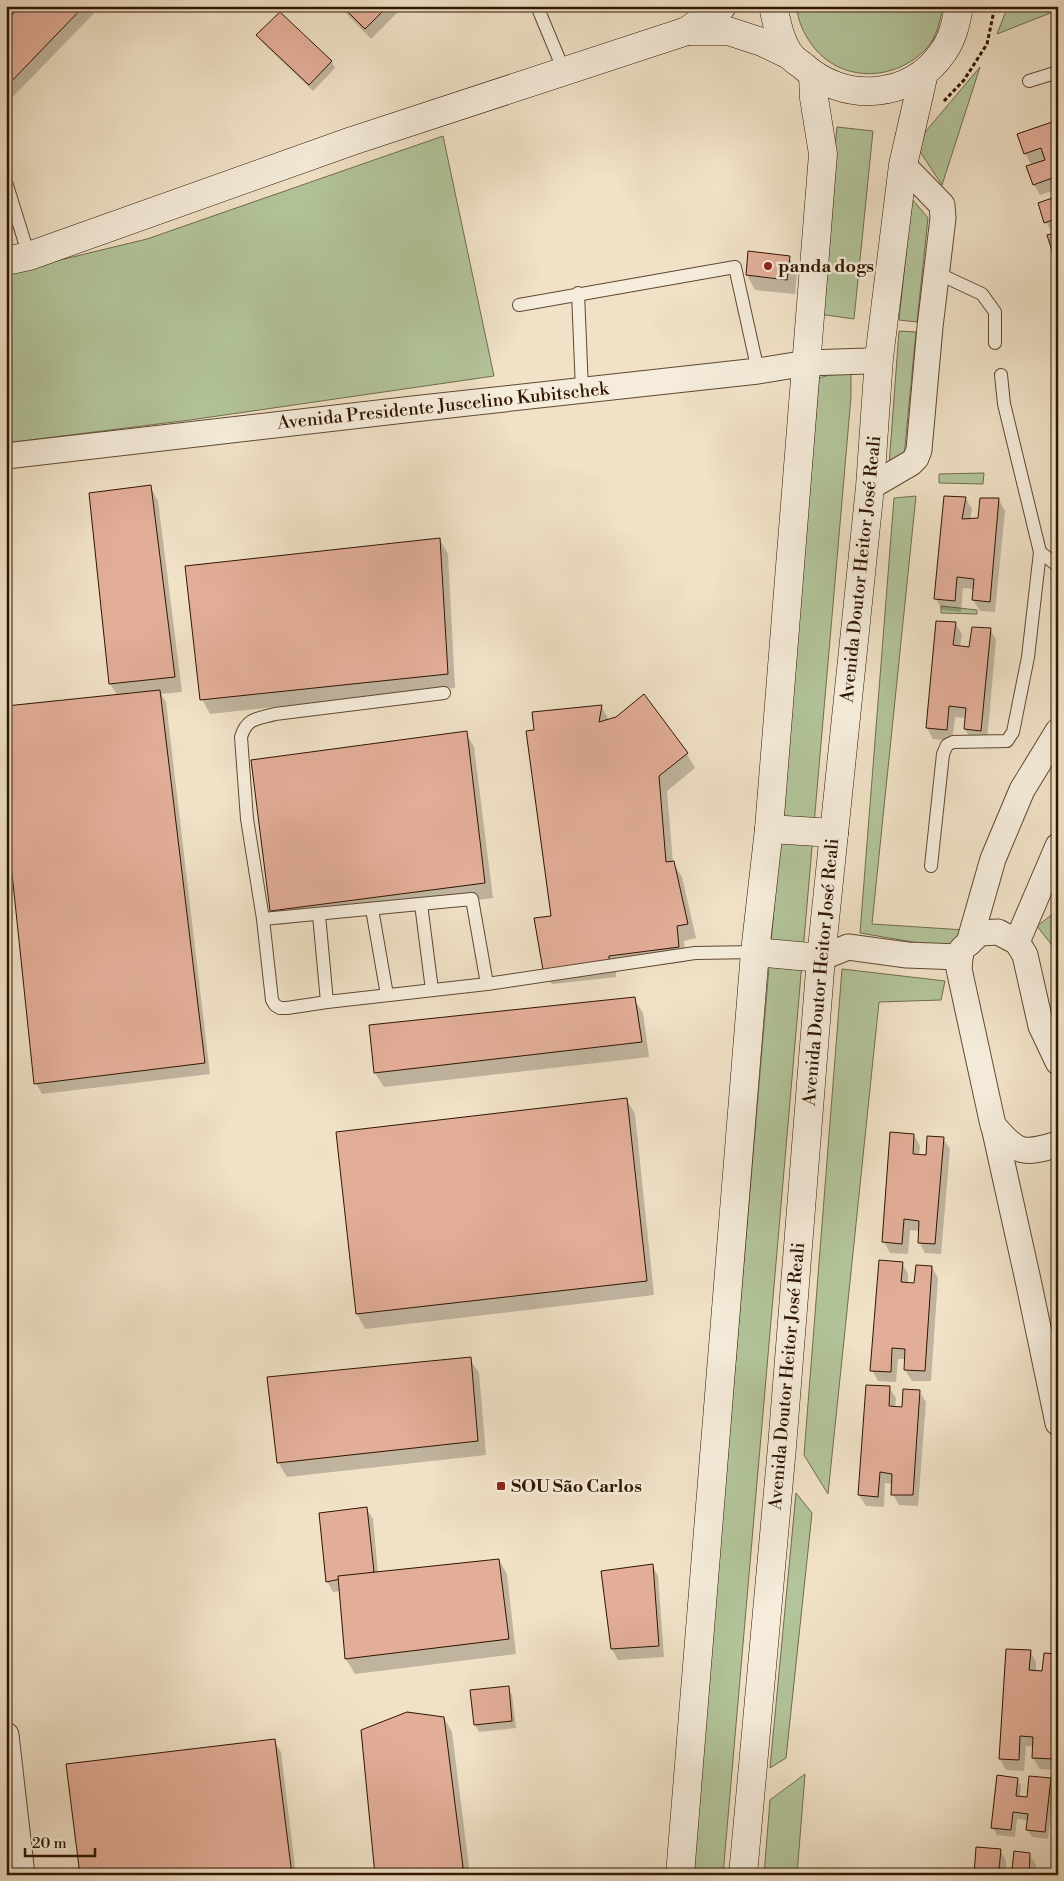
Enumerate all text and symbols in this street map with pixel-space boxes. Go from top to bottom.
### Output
place label: panda dogs [778,255,874,278]
marker: panda dogs [762,260,774,272]
street label: Avenida Presidente Juscelino Kubitschek [275,377,611,435]
street label: Avenida Doutor Heitor José Reali [835,434,886,705]
street label: Avenida Doutor Heitor José Reali [798,837,844,1108]
street label: Avenida Doutor Heitor José Reali [764,1241,810,1512]
place label: SOU São Carlos [511,1475,642,1498]
marker: SOU São Carlos [495,1480,507,1492]
scale bar [25,1826,95,1858]
text: 20 m [32,1834,67,1853]

